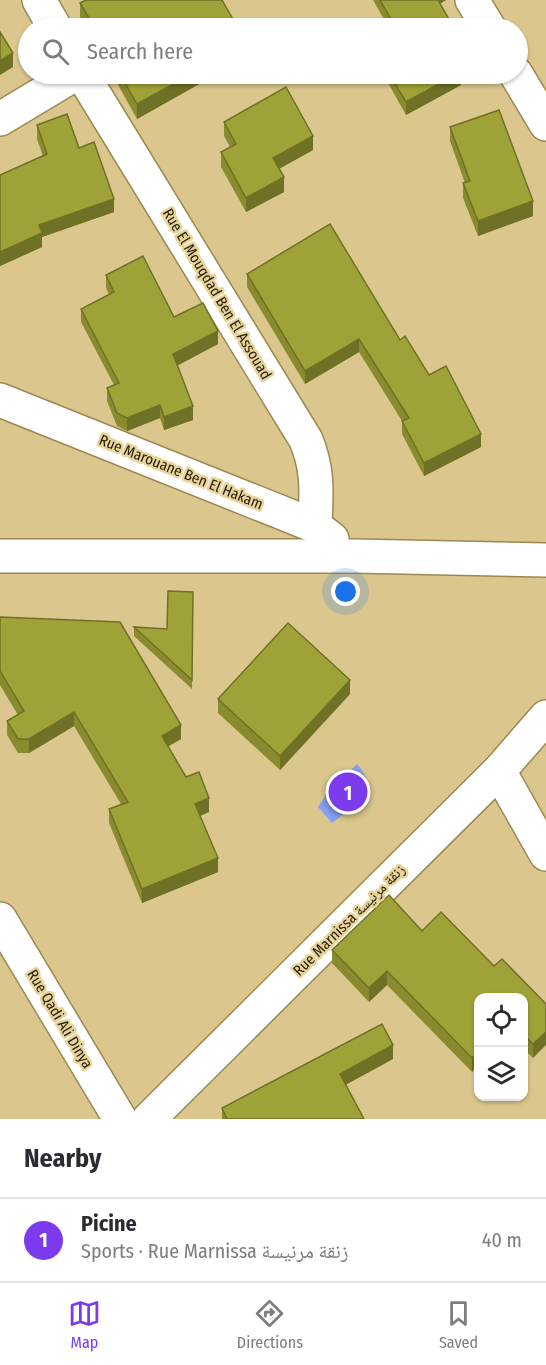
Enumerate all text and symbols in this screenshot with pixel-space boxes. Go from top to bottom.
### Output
search box [18,18,528,84]
icon: search [39,35,72,68]
text: Search here [87,38,193,65]
street label: Rue El Mouqdad Ben El Assouad [159,205,275,383]
street label: Rue Marouane Ben El Hakam [96,431,266,513]
your location [331,577,360,606]
pin: 1 [328,770,368,814]
street label: Rue Marnissa زنقة مرنيسة [289,860,409,980]
street label: Rue Qadi Ali Dinya [23,966,97,1072]
map controls [474,993,528,1101]
button: locate [474,993,528,1047]
button: layers [474,1047,528,1101]
text: Nearby [24,1143,101,1174]
text: Picine [81,1210,137,1237]
text: 1 [39,1228,48,1252]
text: 40 m [482,1228,522,1252]
text: Sports · Rue Marnissa زنقة مرنيسة [81,1239,348,1263]
tab: Map [68,1297,101,1352]
tab: Directions [237,1297,303,1352]
tab: Saved [439,1297,478,1352]

